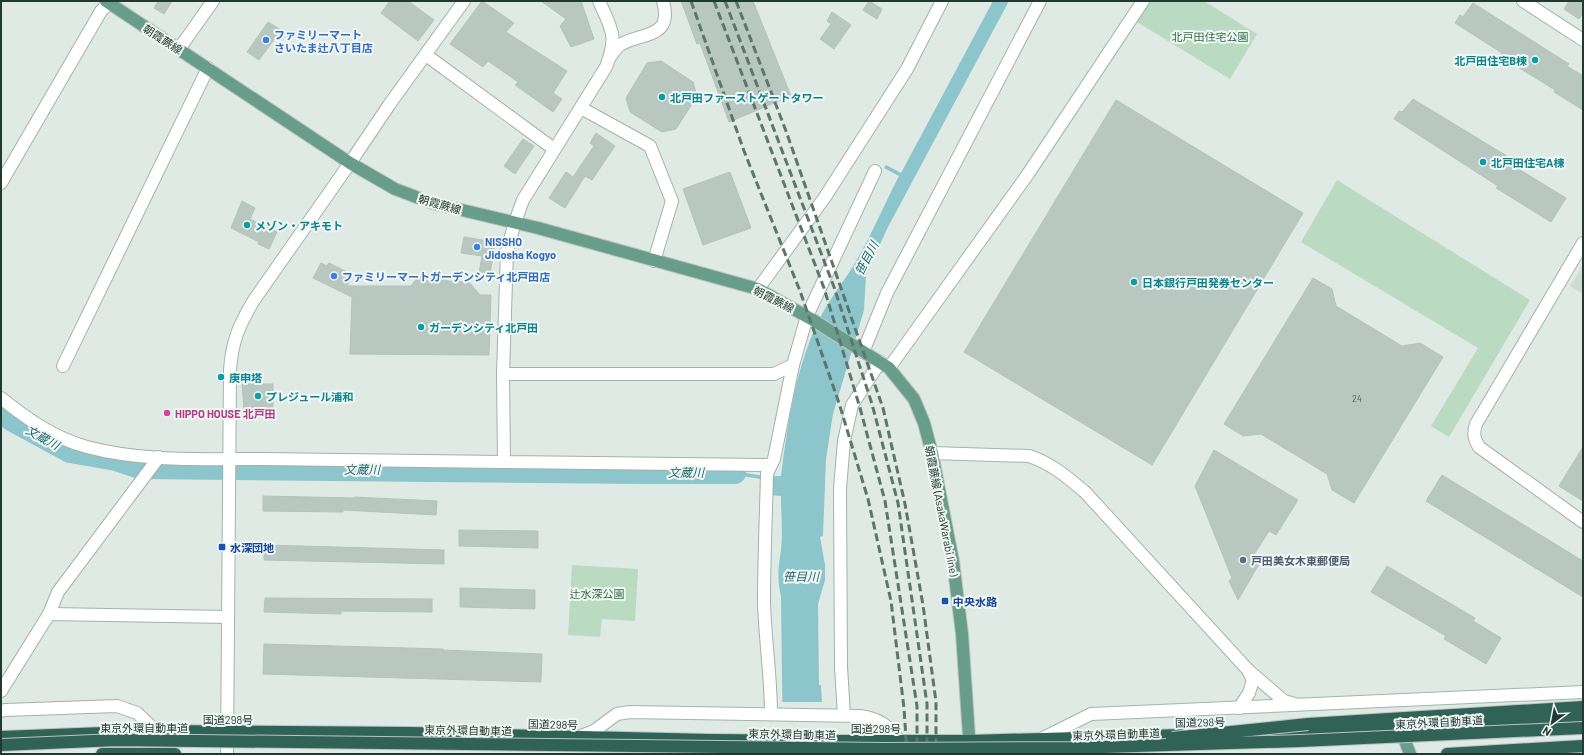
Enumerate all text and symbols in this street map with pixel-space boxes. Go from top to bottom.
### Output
street label: 朝霞蕨線 [141,22,185,56]
place label: ファミリーマート さいたま辻八丁目店 [274,28,373,54]
park label: 北戸田住宅公園 [1172,30,1249,43]
marker: ファミリーマート さいたま辻八丁目店 [261,35,271,45]
place label: 北戸田住宅B棟 [1454,54,1527,67]
marker: 北戸田住宅B棟 [1530,55,1540,65]
place label: 北戸田ファーストゲートタワー [670,91,823,104]
marker: 北戸田ファーストゲートタワー [657,92,667,102]
place label: 北戸田住宅A棟 [1491,156,1564,169]
marker: 北戸田住宅A棟 [1478,157,1488,167]
street label: 朝霞蕨線 [417,192,463,216]
place label: メゾン・アキモト [255,219,343,232]
marker: メゾン・アキモト [242,220,252,230]
place label: NISSHO Jidosha Kogyo [485,235,556,261]
water label: 笹目川 [852,237,881,277]
marker: NISSHO Jidosha Kogyo [472,242,482,252]
place label: ファミリーマートガーデンシティ北戸田店 [342,270,550,283]
marker: ファミリーマートガーデンシティ北戸田店 [329,271,339,281]
place label: 日本銀行戸田発券センター [1142,276,1274,289]
marker: 日本銀行戸田発券センター [1129,277,1139,287]
street label: 朝霞蕨線 [751,283,797,315]
place label: ガーデンシティ北戸田 [429,321,538,334]
marker: ガーデンシティ北戸田 [416,322,426,332]
place label: 庚申塔 [229,371,262,384]
marker: 庚申塔 [216,372,226,382]
place label: プレジュール浦和 [266,390,353,403]
marker: プレジュール浦和 [253,391,263,401]
house number: 24 [1352,393,1362,404]
place label: HIPPO HOUSE 北戸田 [175,407,276,420]
marker: HIPPO HOUSE 北戸田 [162,408,172,418]
water label: 文蔵川 [24,422,64,453]
street label: 朝霞蕨線 (AsakaWarabi line) [923,444,961,578]
water label: 文蔵川 [344,462,382,476]
water label: 文蔵川 [668,465,706,479]
place label: 水深団地 [230,541,274,554]
marker: 水深団地 [217,542,227,552]
place label: 戸田美女木東郵便局 [1251,554,1350,567]
marker: 戸田美女木東郵便局 [1238,555,1248,565]
water label: 笹目川 [783,569,821,583]
park label: 辻水深公園 [570,587,625,600]
place label: 中央水路 [953,595,998,608]
marker: 中央水路 [940,596,950,606]
north arrow [1532,703,1572,743]
street label: 国道298号 [203,713,253,726]
street label: 東京外環自動車道 [1395,713,1483,731]
street label: 国道298号 [1175,715,1225,729]
street label: 国道298号 [528,717,578,731]
street label: 東京外環自動車道 [100,721,188,734]
street label: 国道298号 [851,722,901,735]
street label: 東京外環自動車道 [424,723,512,737]
text: N [1540,724,1553,739]
street label: 東京外環自動車道 [1072,726,1160,742]
street label: 東京外環自動車道 [748,727,836,741]

